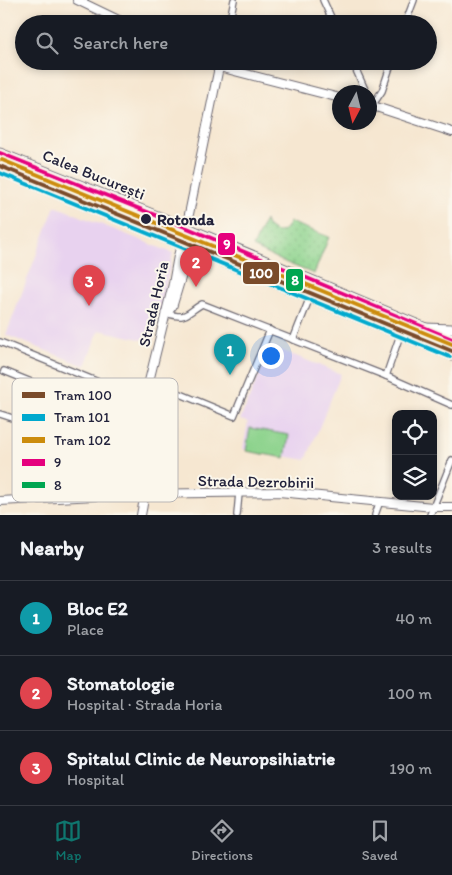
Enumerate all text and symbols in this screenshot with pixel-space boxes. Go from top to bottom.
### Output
search box [15,15,437,70]
icon: search [33,29,61,57]
text: Search here [73,31,168,54]
north arrow [332,85,377,130]
street label: Calea București [40,145,148,204]
place label: Rotonda [157,210,215,229]
marker: Rotonda [139,212,153,226]
line badge: 9 [217,232,236,256]
text: 9 [223,236,231,253]
pin: 2 [180,246,212,287]
street label: Strada Horia [134,259,173,349]
line badge: 100 [242,261,280,285]
pin: 3 [73,265,105,306]
text: 100 [249,265,273,282]
line badge: 8 [285,268,304,292]
text: 8 [291,272,299,289]
pin: 1 [214,334,246,375]
your location [258,343,284,369]
legend [12,378,178,502]
text: Tram 100 [54,387,112,404]
text: Tram 101 [54,409,110,426]
map controls [392,410,437,500]
button: locate [392,410,437,455]
text: Tram 102 [54,432,111,449]
text: 9 [54,454,61,471]
button: layers [392,455,437,500]
street label: Strada Dezrobirii [198,471,314,492]
text: 8 [54,477,62,494]
text: Nearby [20,535,84,560]
text: 3 results [372,538,432,557]
text: Bloc E2 [67,597,128,620]
text: 1 [32,609,40,628]
text: 40 m [395,609,432,628]
text: Place [67,620,104,639]
text: Stomatologie [67,672,175,695]
text: 2 [32,684,40,703]
text: 100 m [388,684,432,703]
text: Hospital · Strada Horia [67,695,222,714]
text: Spitalul Clinic de Neuropsihiatrie [67,747,335,770]
text: 3 [32,759,40,778]
text: 190 m [389,759,432,778]
text: Hospital [67,770,124,789]
tab: Map [54,817,82,864]
tab: Directions [191,817,253,864]
tab: Saved [362,817,398,864]

